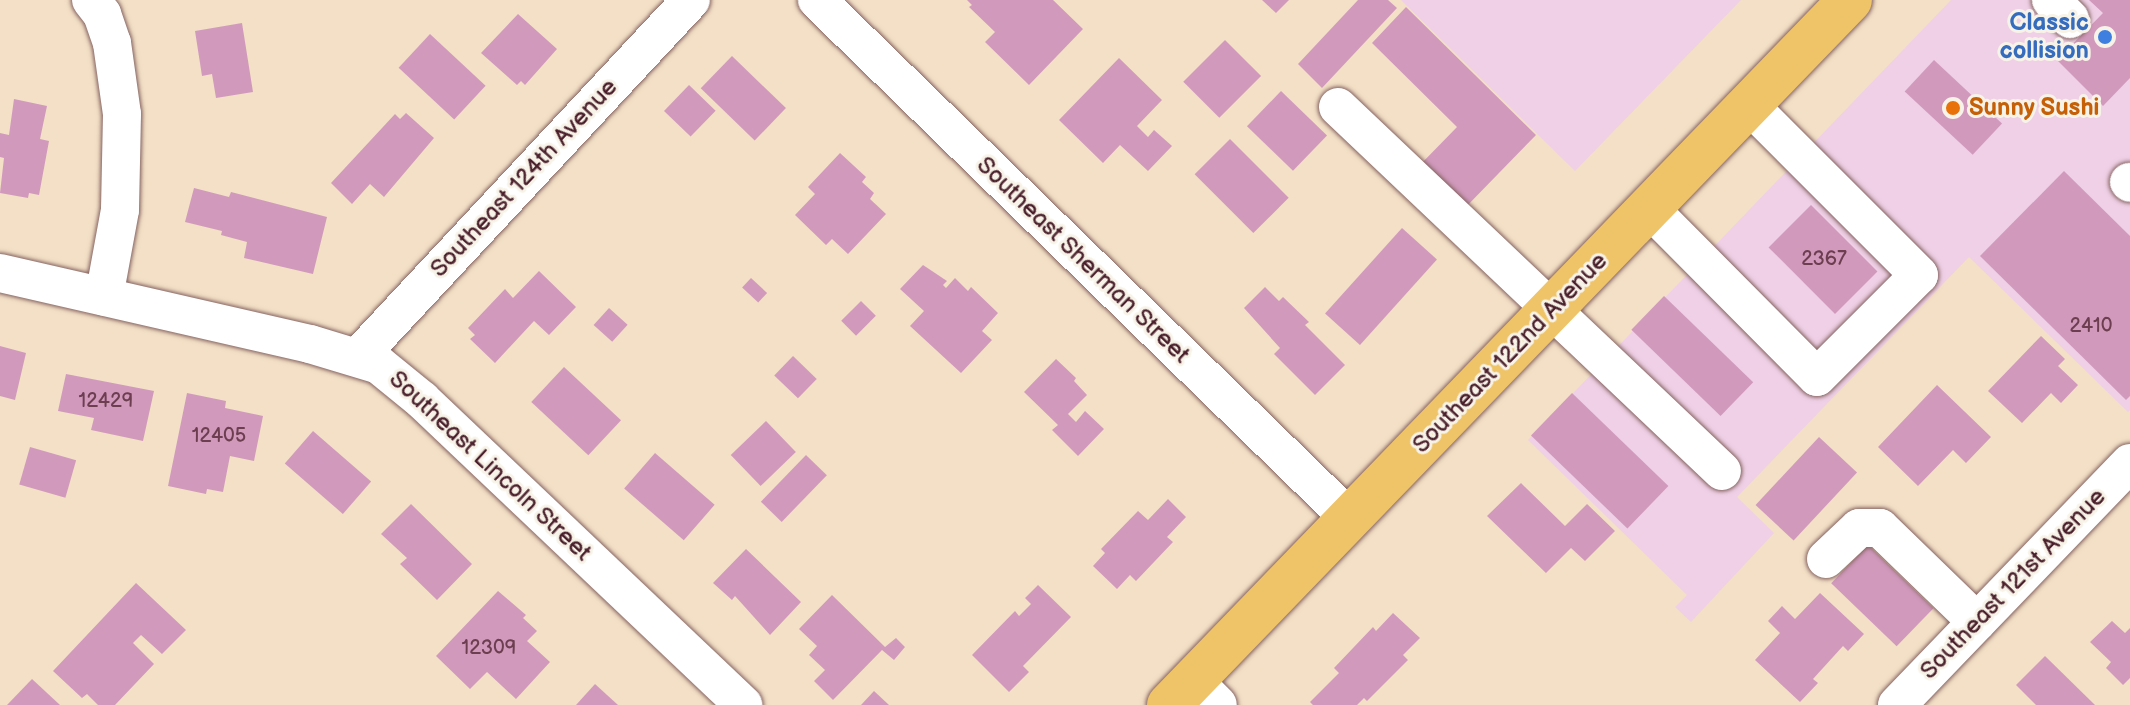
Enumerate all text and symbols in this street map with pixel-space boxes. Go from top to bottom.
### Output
place label: Classic collision [2000,9,2089,65]
marker: Classic collision [2096,28,2114,46]
street label: Southeast 124th Avenue [425,73,623,283]
place label: Sunny Sushi [1969,94,2100,122]
marker: Sunny Sushi [1944,99,1962,117]
street label: Southeast Sherman Street [970,150,1196,370]
street label: Southeast 122nd Avenue [1407,247,1613,459]
house number: 2367 [1801,247,1847,271]
house number: 2410 [2069,314,2113,338]
street label: Southeast Lincoln Street [383,365,597,567]
house number: 12429 [79,389,133,413]
house number: 12405 [192,424,246,448]
street label: Southeast 121st Avenue [1914,483,2112,685]
house number: 12309 [462,636,516,660]

